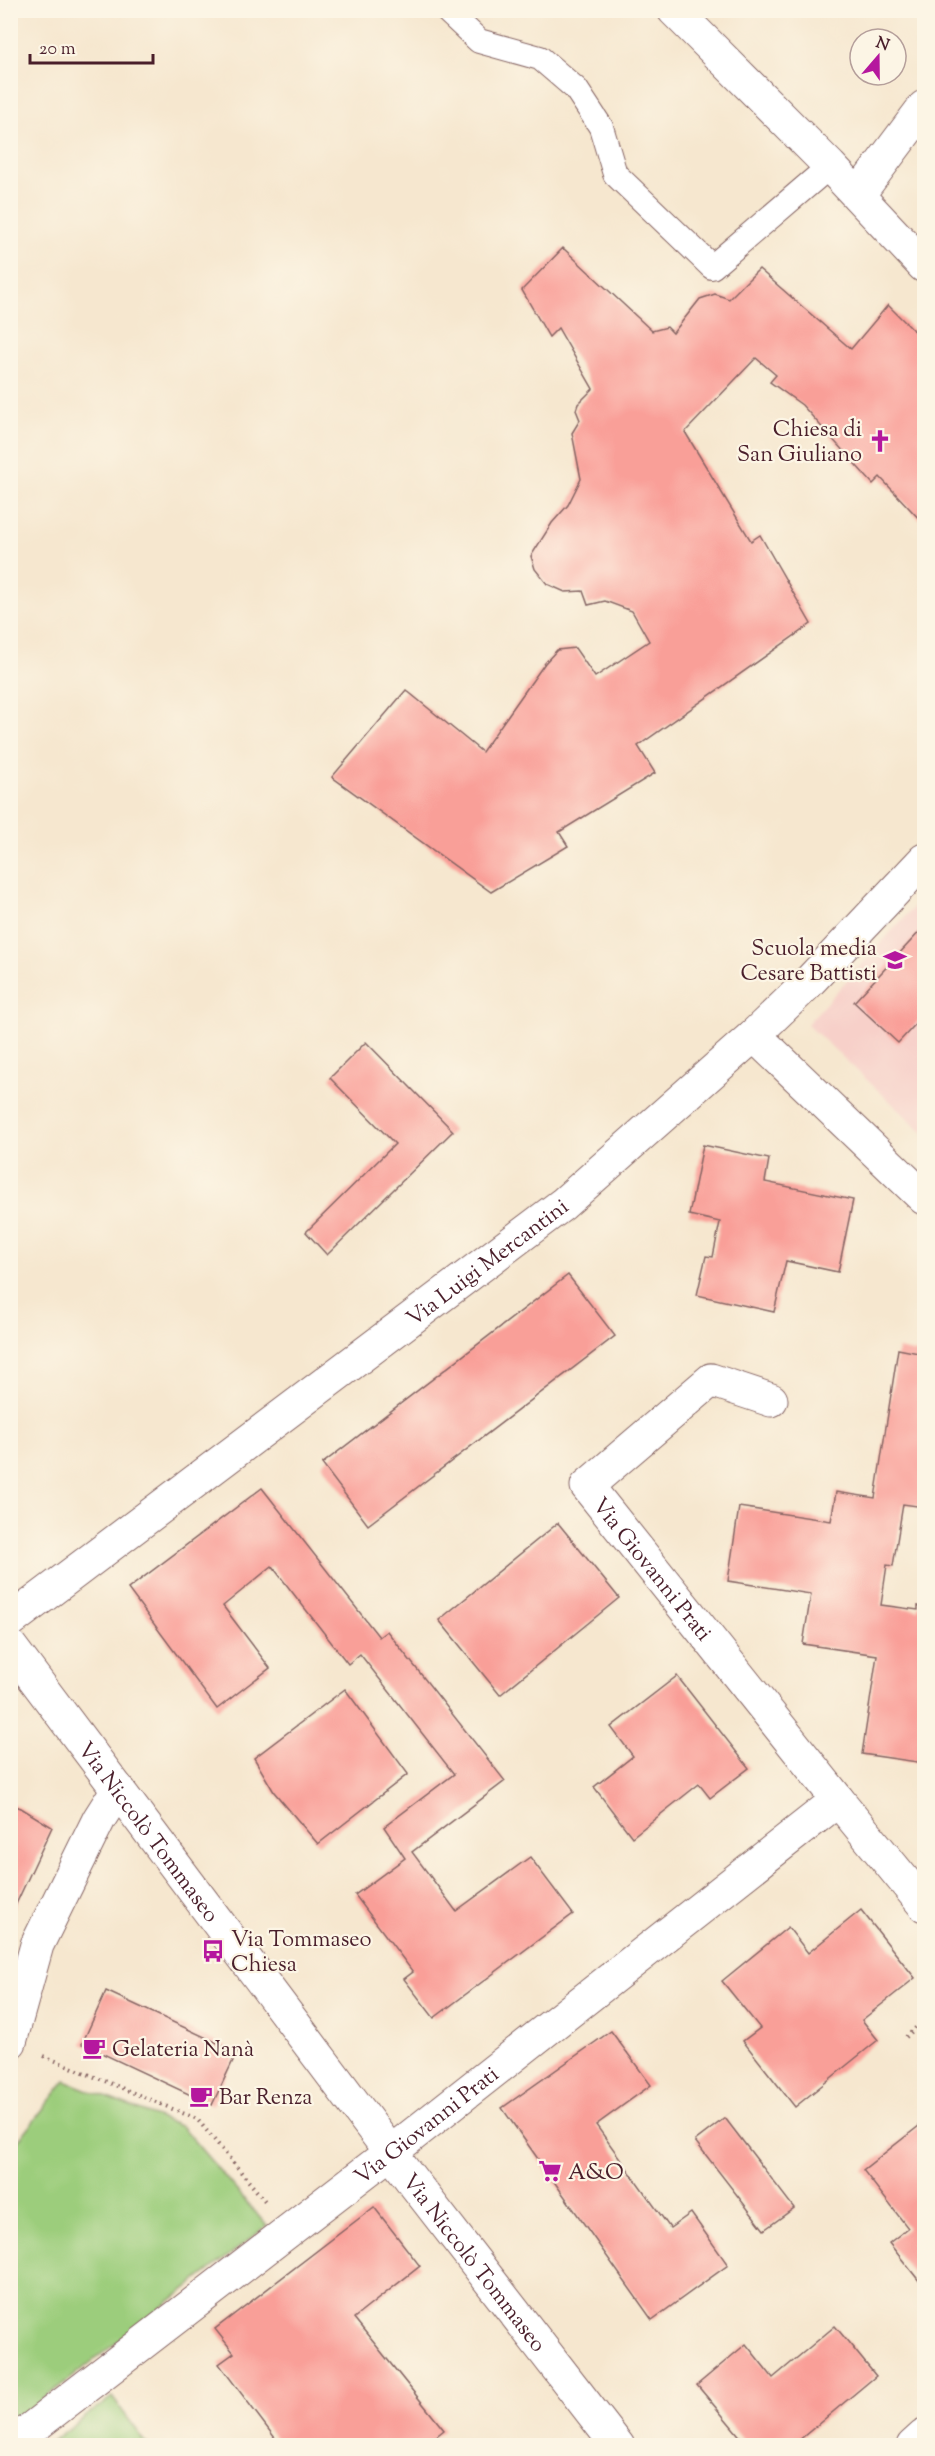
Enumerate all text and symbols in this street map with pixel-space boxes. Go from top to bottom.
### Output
scale bar [30,27,153,65]
north arrow [848,27,908,87]
text: N [872,32,892,58]
text: 20 m [39,37,76,63]
place label: Chiesa di San Giuliano [737,415,862,472]
church icon: Chiesa di San Giuliano [867,428,893,454]
place label: Scuola media Cesare Battisti [740,934,877,991]
school or university icon: Scuola media Cesare Battisti [882,947,908,973]
street label: Via Luigi Mercantini [401,1192,576,1336]
street label: Via Giovanni Prati [583,1492,718,1649]
street label: Via Niccolò Tommaseo [69,1736,226,1930]
place label: Via Tommaseo Chiesa [231,1925,372,1982]
bus stop icon: Via Tommaseo Chiesa [200,1938,226,1964]
cafe icon: Gelateria Nanà [81,2035,107,2061]
place label: Gelateria Nanà [112,2035,254,2067]
street label: Via Giovanni Prati [349,2060,507,2194]
cafe icon: Bar Renza [188,2083,214,2109]
place label: Bar Renza [219,2083,313,2115]
supermarket icon: A&O [537,2158,563,2184]
place label: A&O [568,2158,624,2190]
street label: Via Niccolò Tommaseo [393,2168,553,2360]

